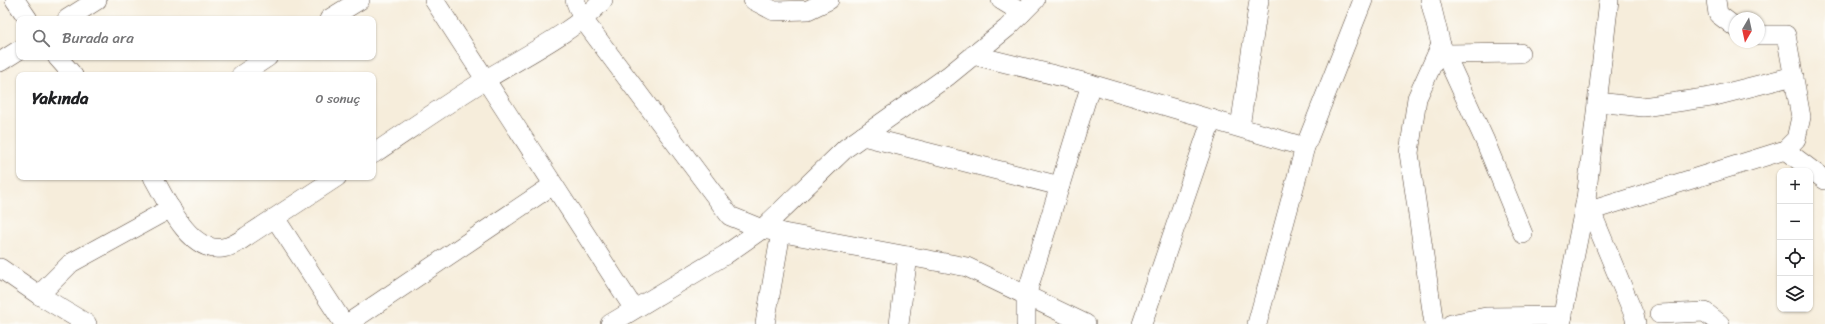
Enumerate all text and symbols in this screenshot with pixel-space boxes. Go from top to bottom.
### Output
north arrow [1729,12,1765,48]
search box [16,16,376,60]
text: Burada ara [62,25,134,51]
icon: search [30,27,52,49]
text: Yakında [32,83,88,113]
text: 0 sonuç [315,87,360,110]
map controls [1777,168,1813,312]
button: + [1777,168,1813,204]
button: − [1777,204,1813,240]
button: locate [1777,240,1813,276]
button: layers [1777,276,1813,312]

